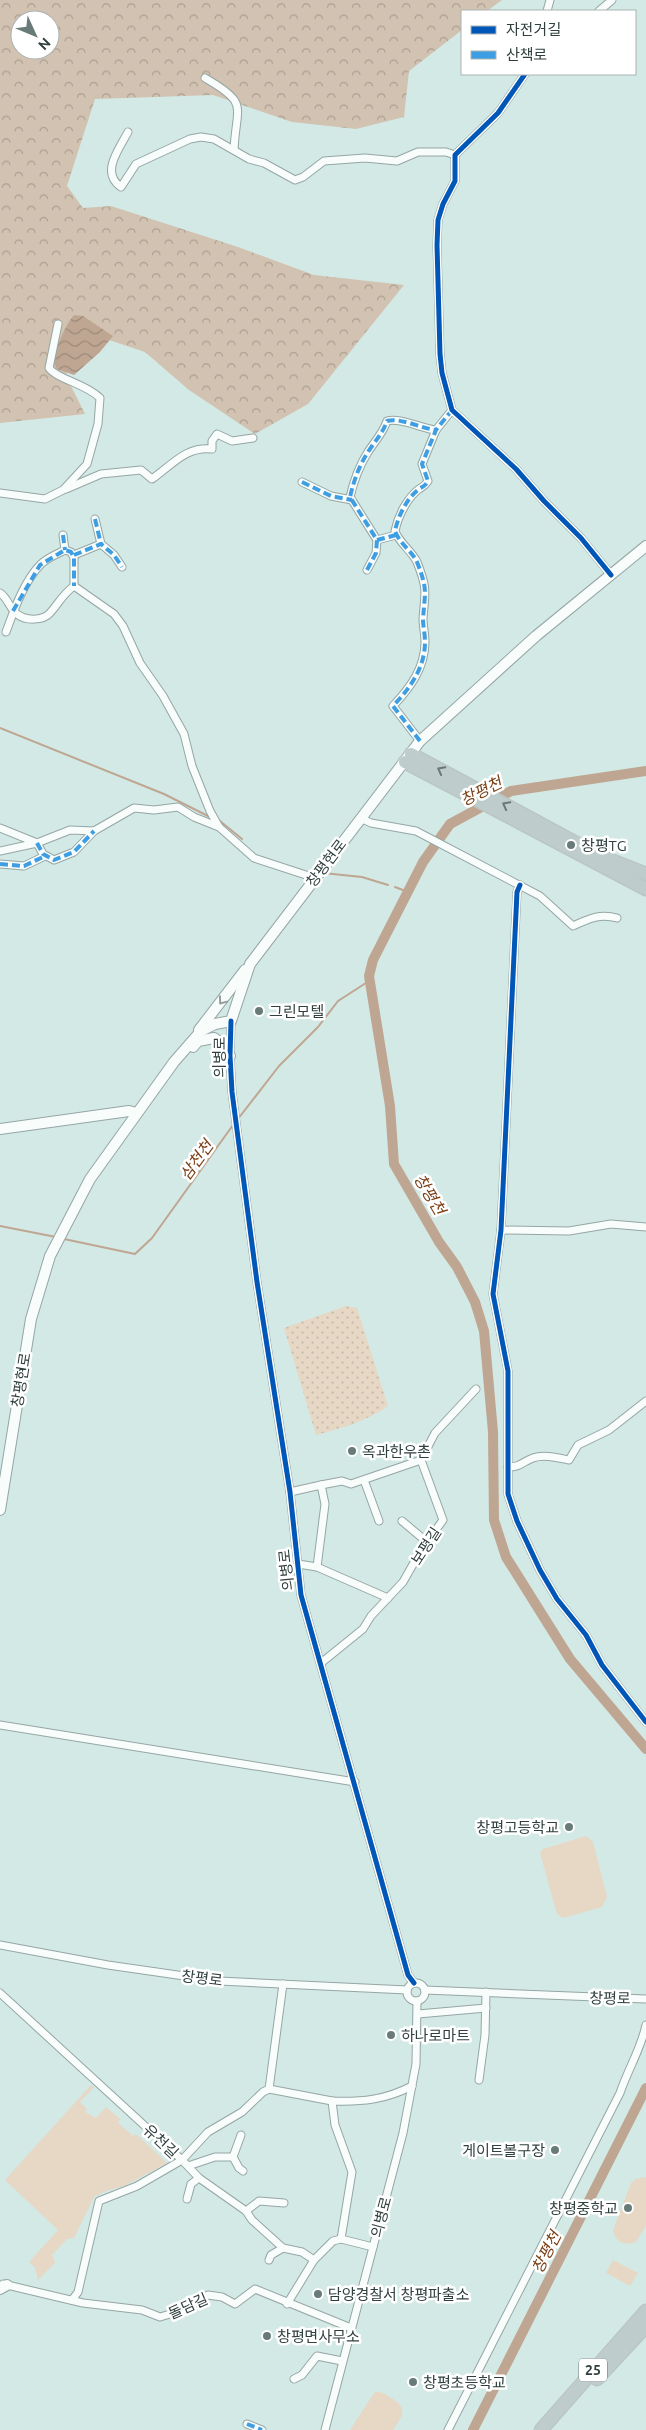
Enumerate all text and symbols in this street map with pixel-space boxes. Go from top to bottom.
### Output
north arrow [10,10,60,60]
legend [461,10,636,75]
text: 자전거길 [506,21,561,38]
text: N [35,35,54,53]
text: 산책로 [506,46,547,63]
one-way arrow [438,766,447,776]
water label: 창평천 [457,772,507,809]
one-way arrow [503,801,512,811]
street label: 창평현로 [303,836,349,890]
place label: 창평TG [581,837,627,854]
marker: 창평TG [565,839,577,851]
one-way arrow [219,995,227,1004]
place label: 그린모텔 [269,1003,324,1020]
marker: 그린모텔 [253,1005,265,1017]
street label: 의병로 [211,1036,228,1078]
water label: 삼천천 [176,1135,218,1183]
water label: 창평천 [411,1170,450,1220]
street label: 창평현로 [8,1351,34,1409]
place label: 옥과한우촌 [362,1443,431,1460]
marker: 옥과한우촌 [346,1445,358,1457]
street label: 보평길 [408,1524,444,1568]
street label: 의병로 [275,1549,297,1591]
place label: 창평고등학교 [476,1819,559,1836]
marker: 창평고등학교 [563,1821,575,1833]
street label: 창평로 [180,1967,224,1989]
street label: 창평로 [589,1989,631,2007]
place label: 하나로마트 [401,2027,470,2044]
marker: 하나로마트 [385,2029,397,2041]
street label: 유천길 [140,2121,182,2161]
place label: 게이트볼구장 [462,2142,545,2159]
marker: 게이트볼구장 [549,2144,561,2156]
street label: 의병로 [367,2195,395,2239]
place label: 창평중학교 [549,2200,618,2217]
marker: 창평중학교 [622,2202,634,2214]
water label: 창평천 [528,2226,565,2276]
place label: 담양경찰서 창평파출소 [328,2286,470,2303]
marker: 담양경찰서 창평파출소 [312,2288,324,2300]
street label: 돌담길 [166,2290,210,2322]
place label: 창평면사무소 [277,2328,360,2345]
marker: 창평면사무소 [261,2330,273,2342]
road number: 25 [579,2358,607,2382]
place label: 창평초등학교 [423,2374,506,2391]
marker: 창평초등학교 [407,2376,419,2388]

